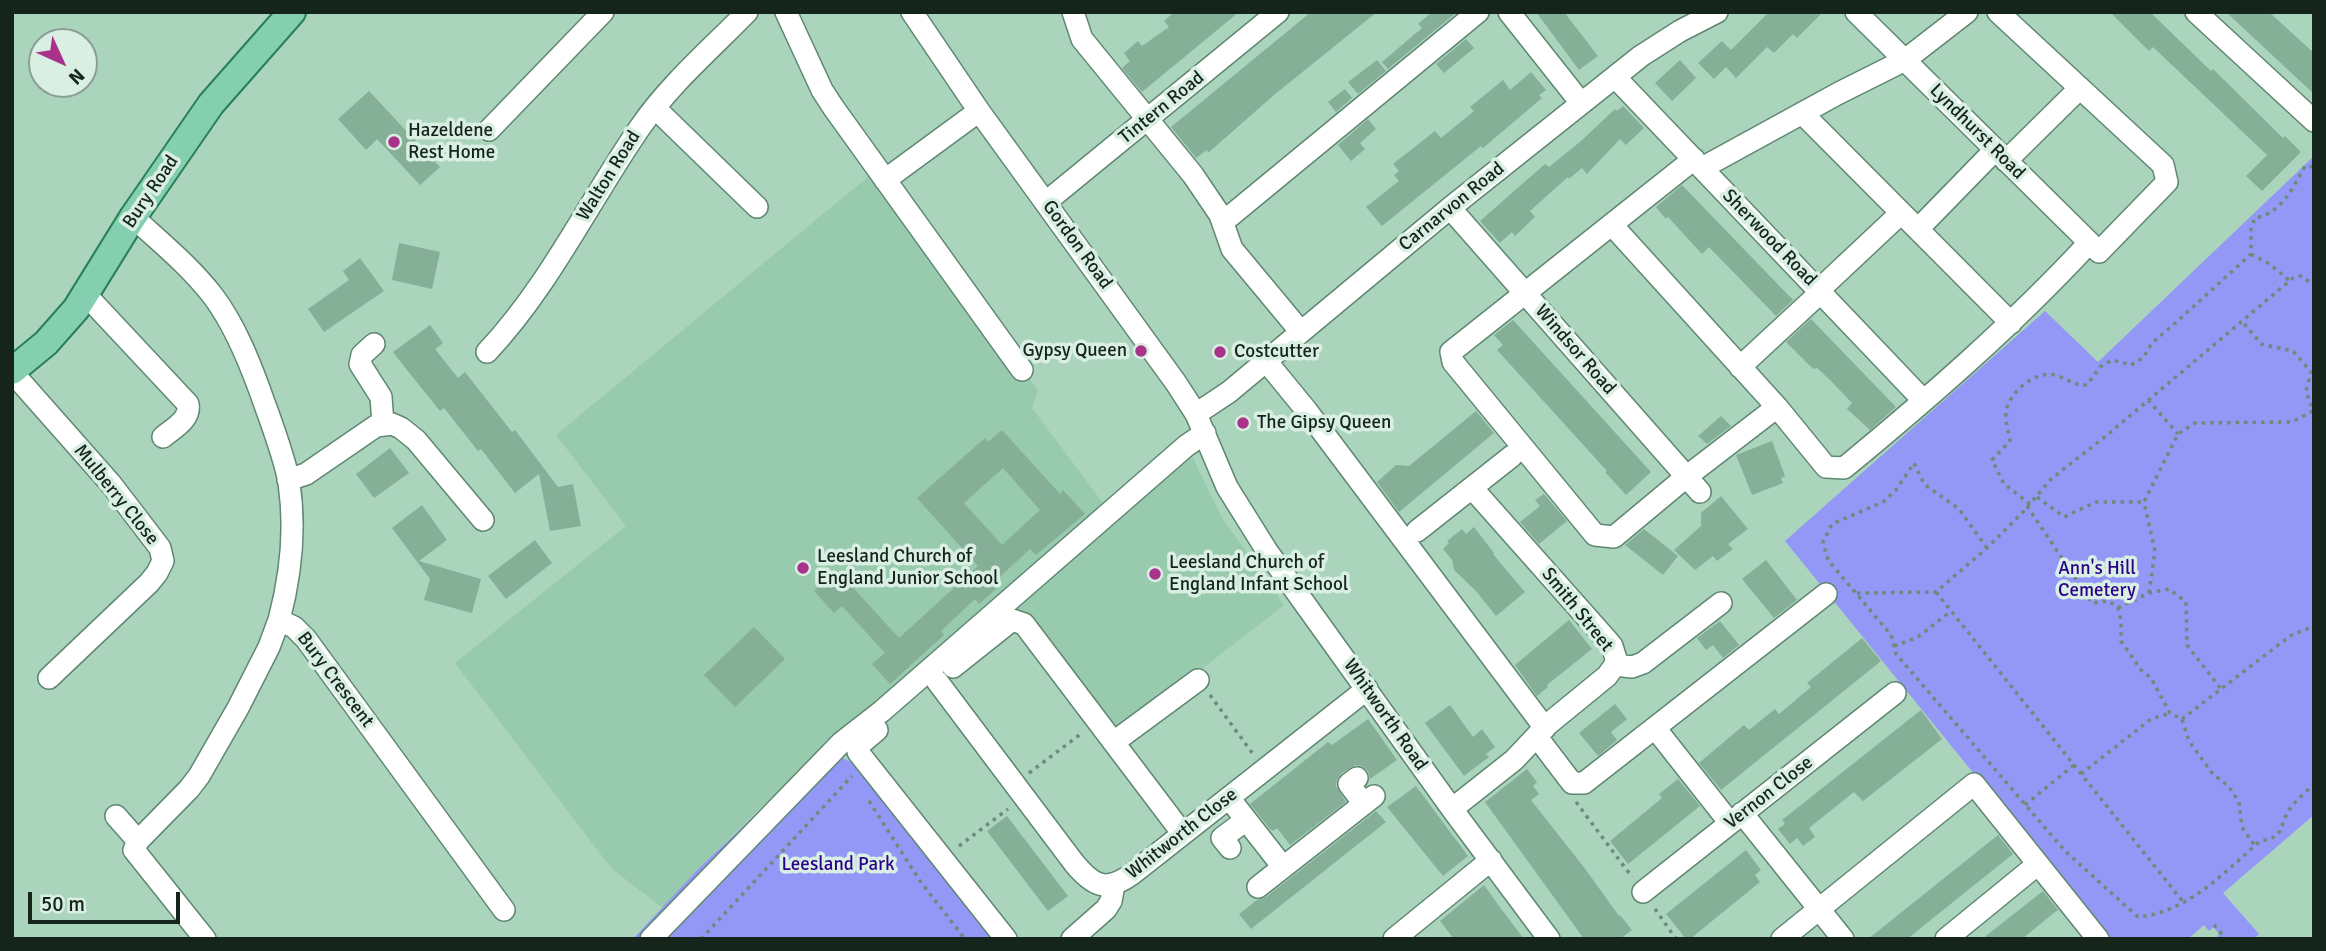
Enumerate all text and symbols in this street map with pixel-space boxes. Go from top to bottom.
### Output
north arrow [28,28,98,98]
text: N [63,63,90,90]
street label: Tintern Road [1115,67,1209,149]
street label: Lyndhurst Road [1924,79,2030,185]
place label: Hazeldene Rest Home [408,120,495,164]
street label: Walton Road [572,127,646,225]
marker: Hazeldene Rest Home [386,134,402,150]
street label: Bury Road [118,151,184,233]
street label: Carnarvon Road [1395,158,1509,256]
street label: Sherwood Road [1717,185,1821,291]
street label: Gordon Road [1037,196,1117,294]
street label: Windsor Road [1530,300,1620,400]
place label: Gypsy Queen [1022,340,1127,362]
place label: Costcutter [1234,341,1319,363]
marker: Gypsy Queen [1133,343,1149,359]
marker: Costcutter [1212,344,1228,360]
place label: The Gipsy Queen [1257,412,1391,434]
marker: The Gipsy Queen [1235,415,1251,431]
street label: Mulberry Close [68,440,164,550]
place label: Leesland Church of England Junior School [817,546,999,590]
place label: Leesland Church of England Infant School [1169,552,1348,596]
park label: Ann's Hill Cemetery [2058,558,2136,602]
marker: Leesland Church of England Junior School [795,560,811,576]
street label: Smith Street [1536,563,1618,657]
marker: Leesland Church of England Infant School [1147,566,1163,582]
street label: Bury Crescent [292,628,378,732]
street label: Whitworth Road [1338,655,1432,775]
street label: Vernon Close [1720,751,1818,835]
street label: Whitworth Close [1122,784,1242,884]
park label: Leesland Park [781,854,895,876]
scale bar [32,878,184,922]
text: 50 m [41,891,85,917]

